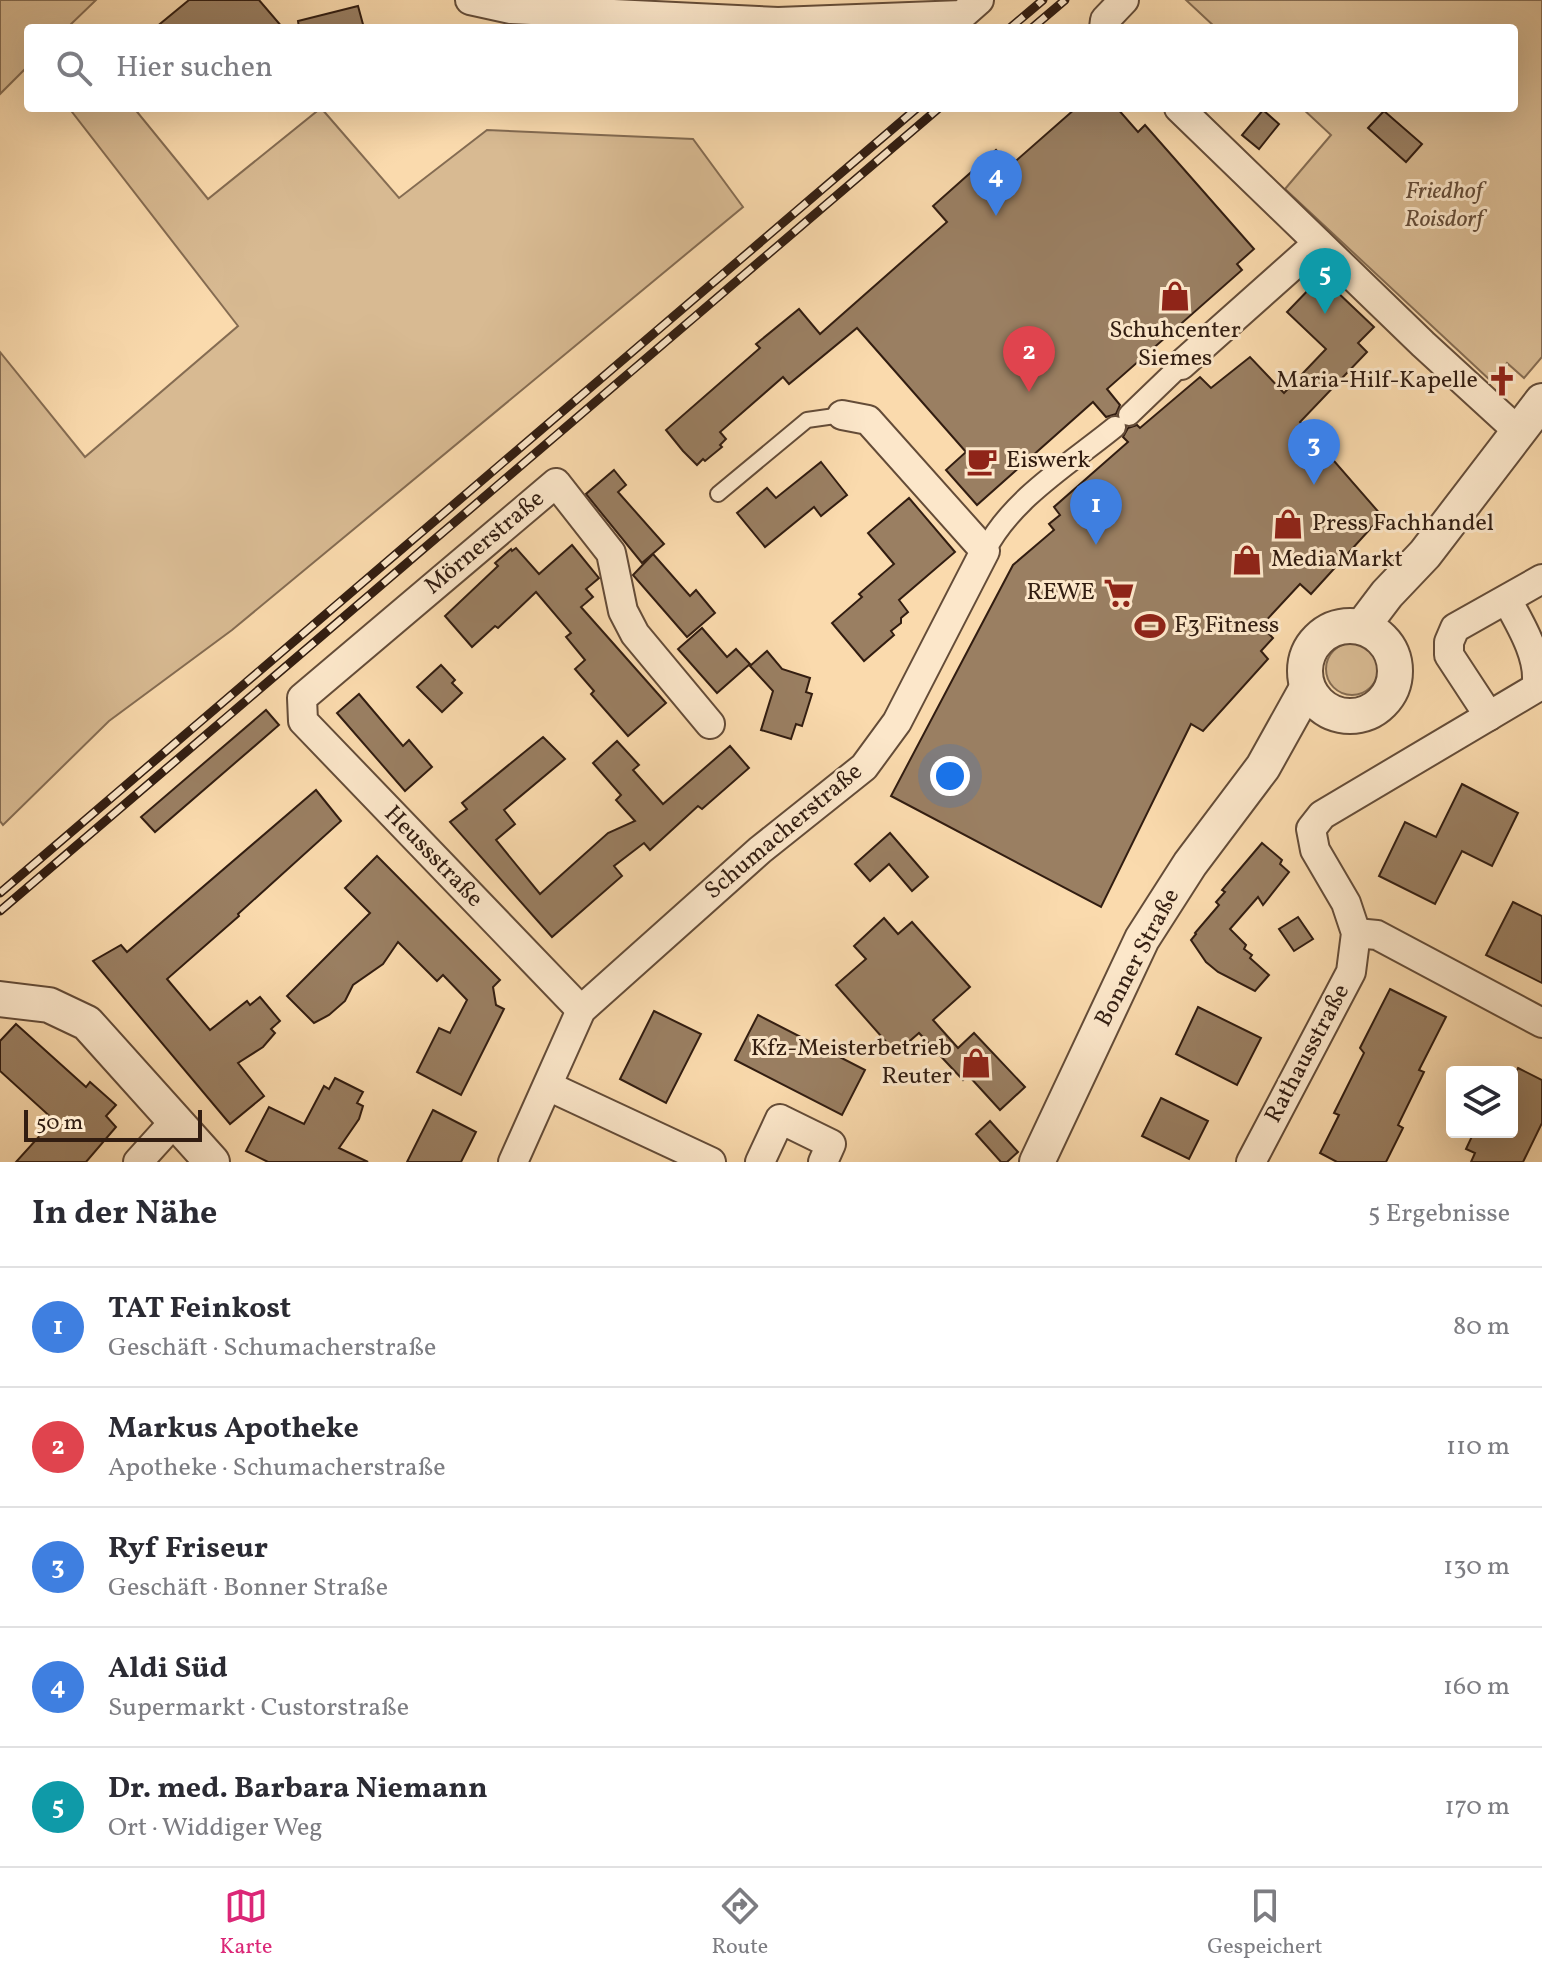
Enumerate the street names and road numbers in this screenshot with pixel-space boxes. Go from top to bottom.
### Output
street label: Mörnerstraße [418,483,552,603]
street label: Schumacherstraße [698,756,870,908]
street label: Heussstraße [376,798,490,916]
street label: Bonner Straße [1087,883,1189,1033]
street label: Rathausstraße [1257,979,1359,1129]

